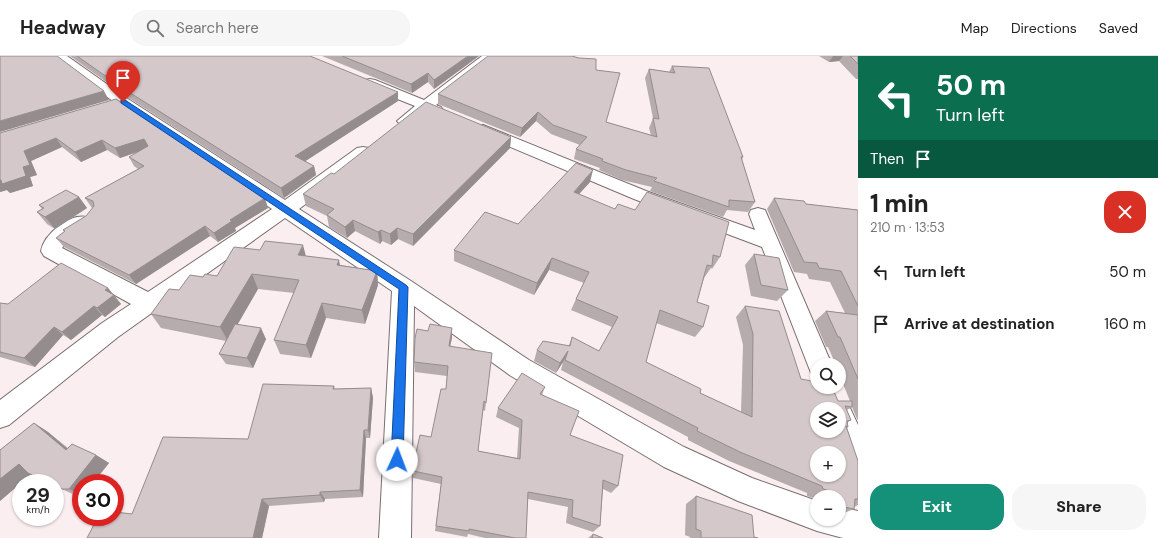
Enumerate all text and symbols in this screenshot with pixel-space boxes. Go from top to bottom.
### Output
search box [130,10,410,46]
text: Headway [20,15,106,40]
icon: search [144,17,166,39]
text: Search here [176,18,259,38]
text: Map [961,19,989,37]
text: Directions [1011,19,1077,37]
text: Saved [1099,19,1138,37]
pin [106,61,140,102]
icon: arrive [112,67,134,89]
text: 50 m [936,67,1006,104]
icon: left [870,72,922,124]
text: Turn left [936,103,1005,127]
icon: arrive [912,148,934,170]
text: Then [870,149,904,169]
text: 1 min [870,188,929,219]
button: close [1104,191,1146,233]
text: 210 m · 13:53 [870,219,945,236]
icon: left [870,261,892,283]
text: Turn left [904,262,965,282]
text: 50 m [1109,262,1146,282]
icon: arrive [870,313,892,335]
text: Arrive at destination [904,314,1055,334]
text: 160 m [1104,314,1146,334]
map controls [810,358,846,526]
button: search [810,358,846,394]
button: layers [810,402,846,438]
position arrow [376,439,418,481]
button: + [810,446,846,482]
speed limit sign: 30 [72,474,124,526]
text: 29 [26,482,50,508]
button: Exit [870,484,1004,530]
button: Share [1012,484,1146,530]
button: − [810,490,846,526]
text: km/h [26,503,50,516]

